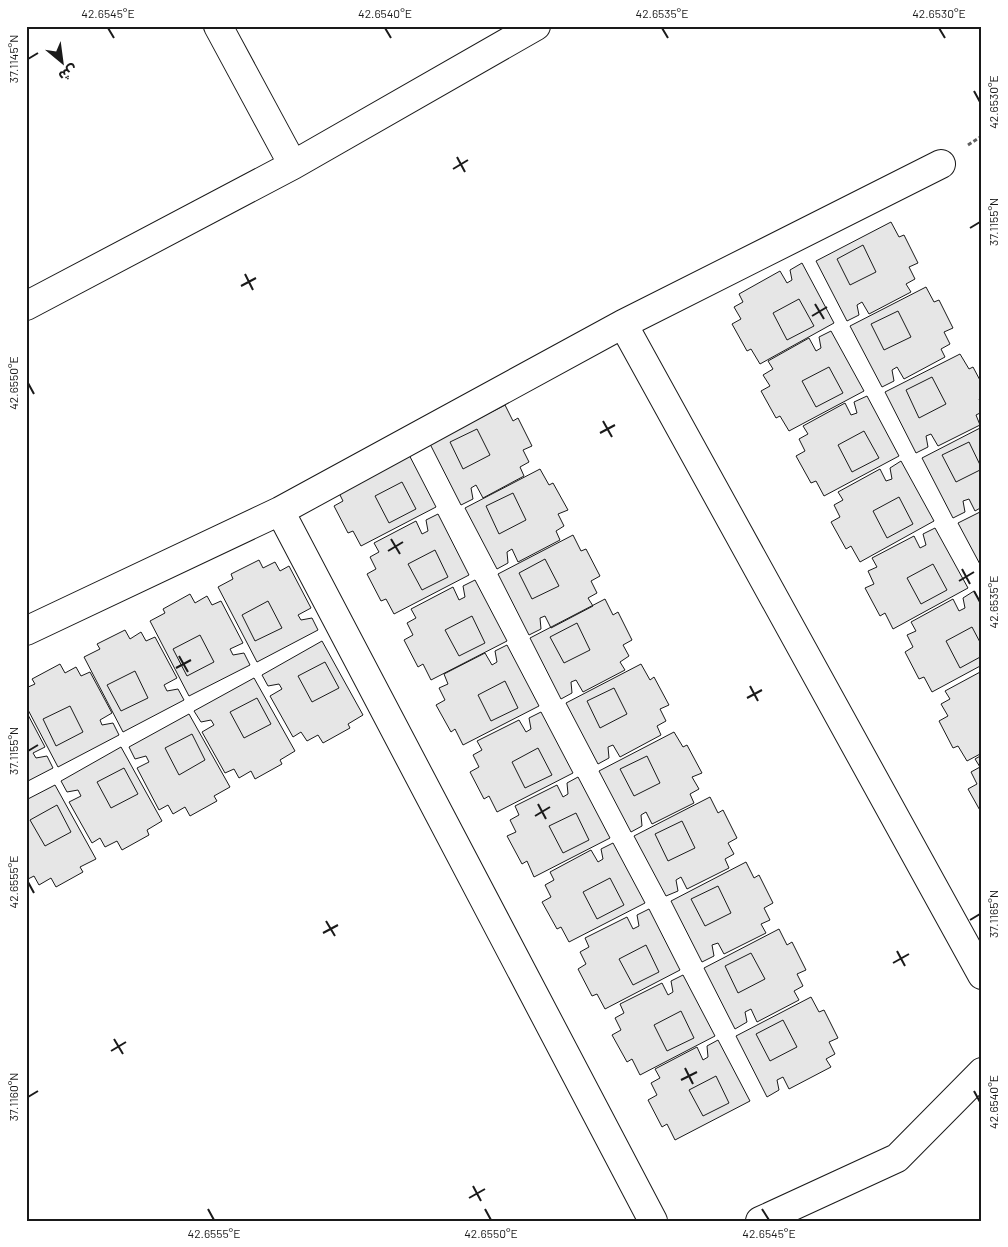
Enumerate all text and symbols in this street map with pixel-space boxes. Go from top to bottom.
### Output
text: 42.6545°E [81,6,135,20]
text: 42.6540°E [358,6,412,20]
text: 42.6535°E [636,6,688,20]
text: 42.6530°E [912,6,966,20]
text: 37.1145°N [6,35,20,83]
north arrow [38,38,88,88]
text: ش [56,62,81,86]
text: 42.6530°E [986,75,1000,129]
text: 37.1155°N [986,198,1000,246]
text: 42.6550°E [6,356,20,410]
text: 42.6535°E [986,576,1000,628]
text: 37.1155°N [6,727,20,775]
text: 42.6555°E [6,856,20,908]
text: 37.1165°N [986,890,1000,938]
text: 37.1160°N [6,1073,20,1121]
text: 42.6540°E [986,1075,1000,1129]
text: 42.6555°E [188,1226,240,1240]
text: 42.6550°E [464,1226,518,1240]
text: 42.6545°E [742,1226,796,1240]

